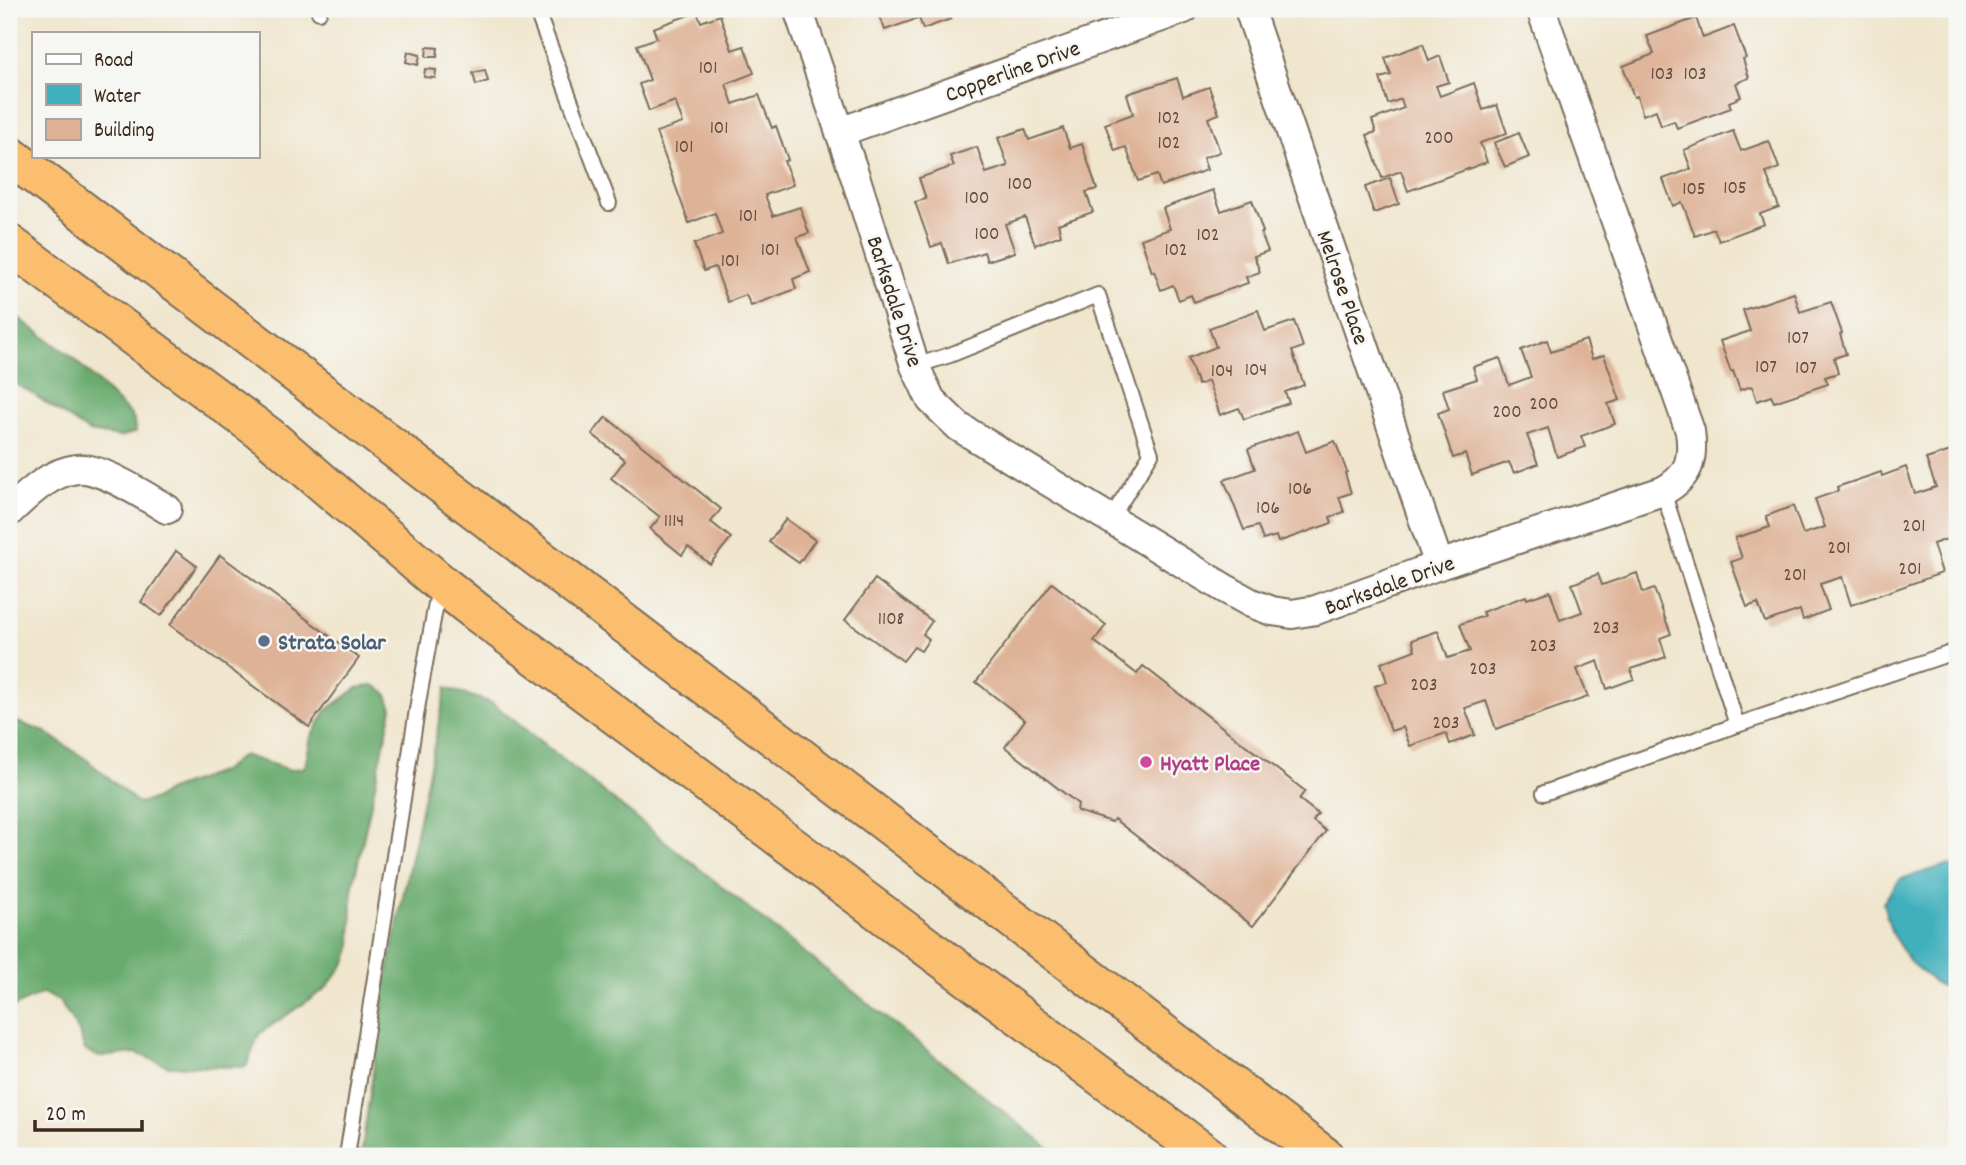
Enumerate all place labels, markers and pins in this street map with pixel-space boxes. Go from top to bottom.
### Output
place label: Strata Solar [278,628,386,661]
marker: Strata Solar [256,633,272,649]
place label: Hyatt Place [1160,749,1260,782]
marker: Hyatt Place [1138,754,1154,770]

